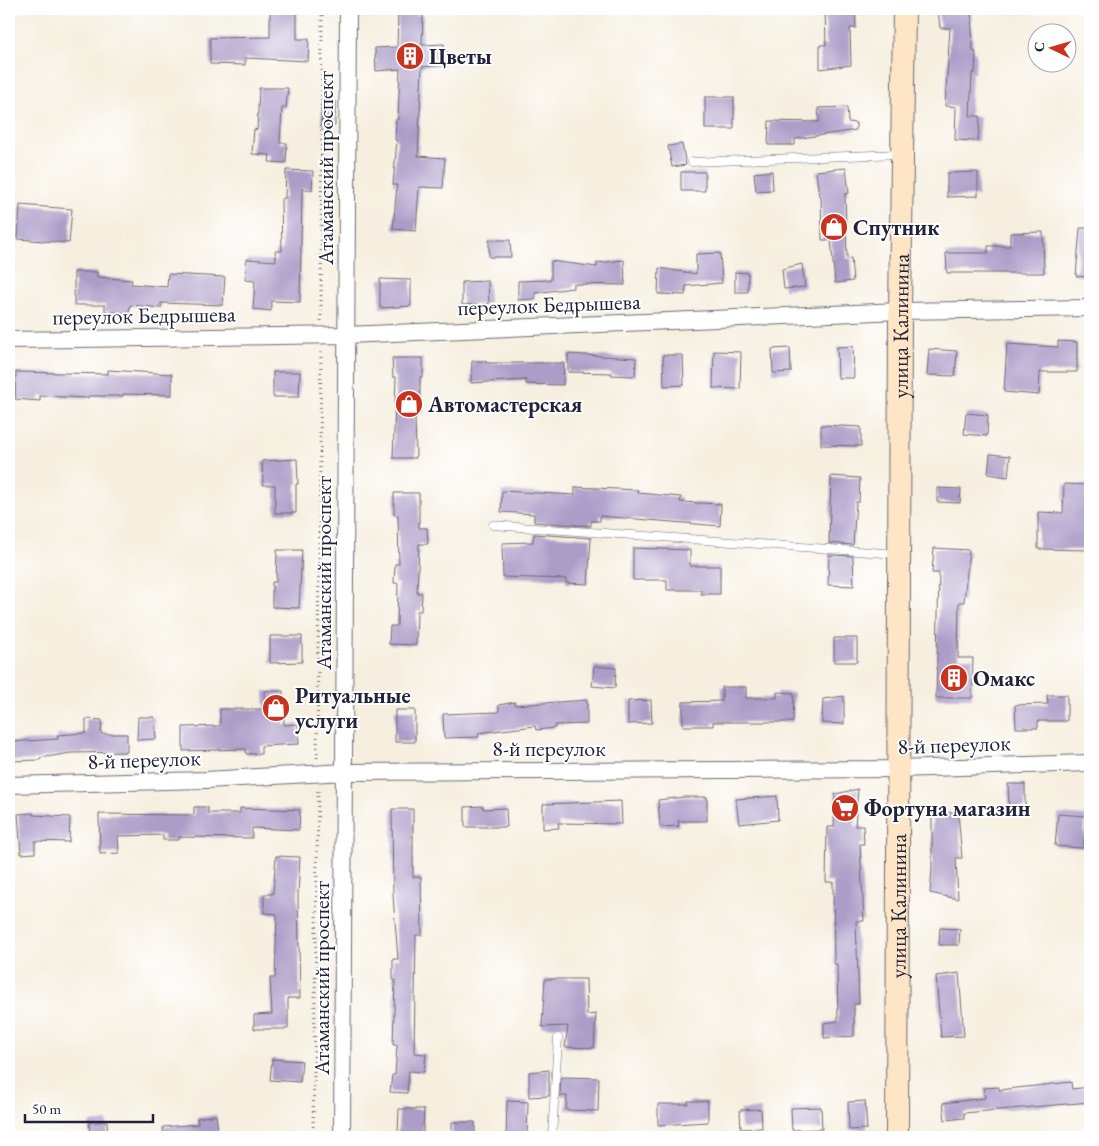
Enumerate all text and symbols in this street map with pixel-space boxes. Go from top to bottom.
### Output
north arrow [1026,22,1076,72]
building icon: Цветы [395,41,425,71]
text: С [1030,41,1048,53]
place label: Цветы [429,42,492,71]
street label: Атаманский проспект [311,71,340,266]
shop icon: Спутник [819,212,849,242]
place label: Спутник [853,213,940,242]
street label: улица Калинина [886,253,916,398]
street label: переулок Бедрышева [457,287,641,322]
street label: переулок Бедрышева [52,299,236,332]
shop icon: Автомастерская [394,389,424,419]
place label: Автомастерская [427,390,583,419]
street label: Атаманский проспект [309,476,338,671]
building icon: Омакс [939,663,969,693]
place label: Омакс [973,664,1035,693]
place label: Ритуальные услуги [295,681,411,735]
shop icon: Ритуальные услуги [261,693,291,723]
street label: 8-й переулок [897,728,1012,761]
street label: 8-й переулок [492,734,606,763]
street label: 8-й переулок [87,743,202,776]
supermarket icon: Фортуна магазин [830,793,860,823]
place label: Фортуна магазин [864,794,1031,823]
street label: улица Калинина [884,833,913,978]
street label: Атаманский проспект [307,881,336,1076]
scale bar [25,1091,152,1123]
text: 50 m [32,1099,61,1118]

